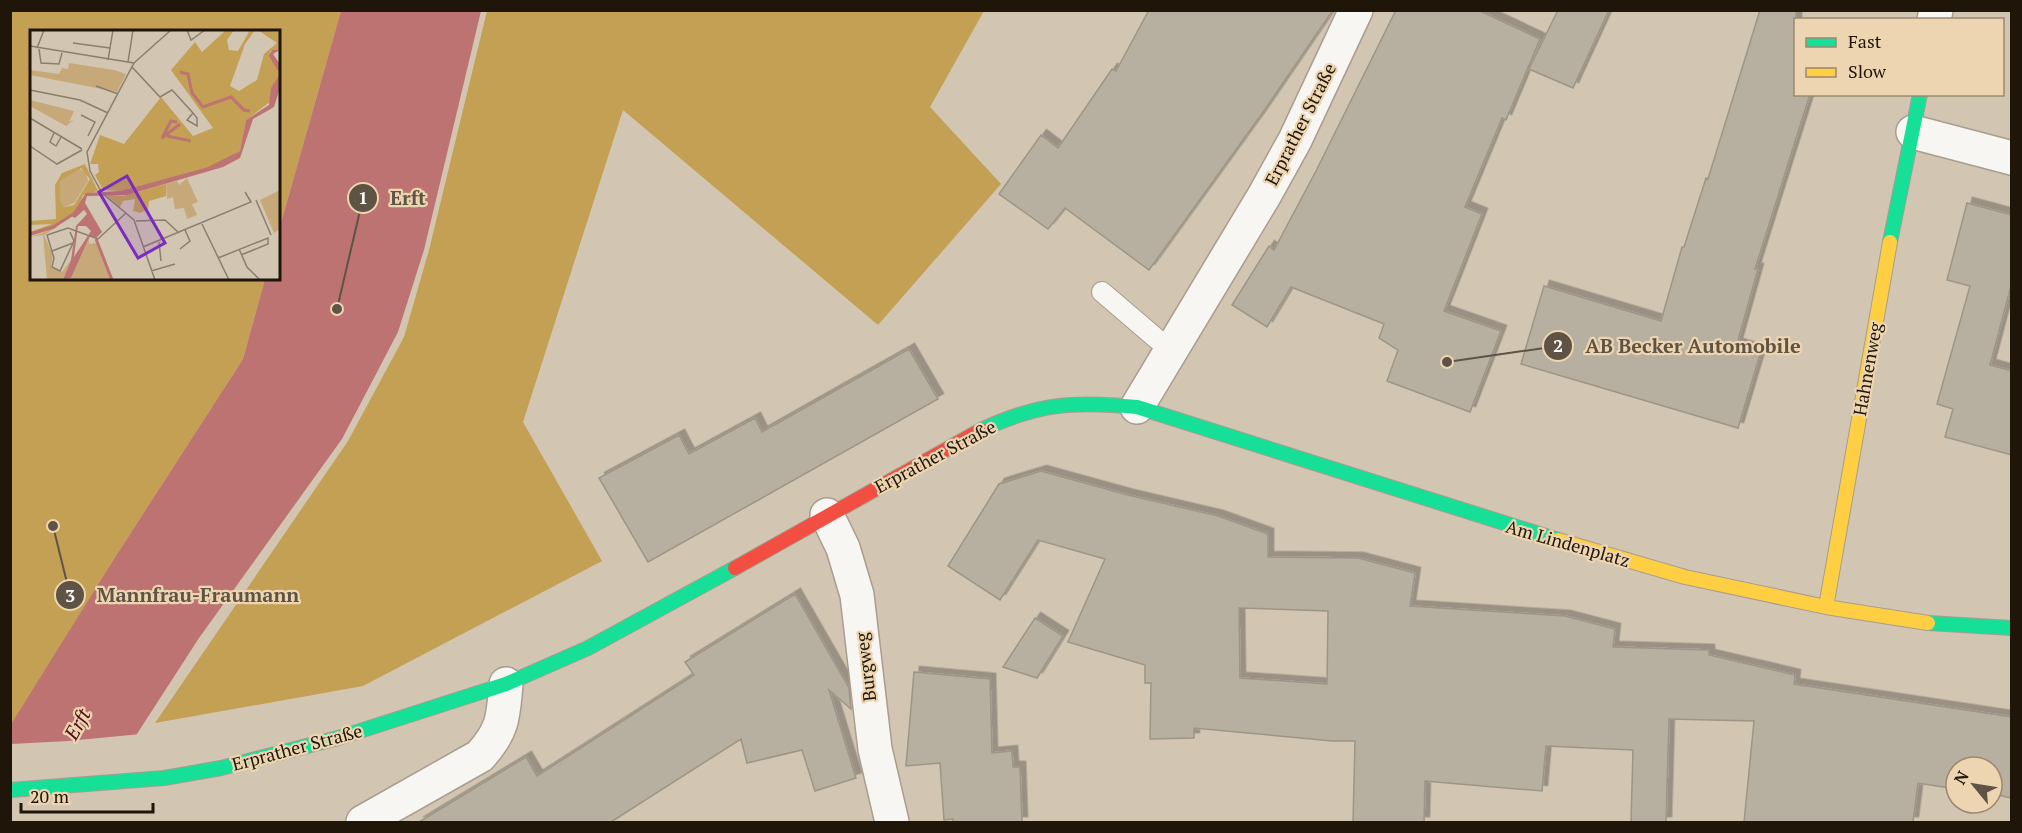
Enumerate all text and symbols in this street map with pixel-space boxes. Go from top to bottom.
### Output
legend [1794,18,2004,96]
text: Fast [1848,29,1882,53]
inset map [30,30,280,280]
street label: Erprather Straße [1259,59,1341,189]
text: Slow [1848,59,1887,83]
callout: Erft [348,179,438,217]
text: Erft [390,184,426,211]
text: 1 [358,185,368,209]
street label: Hahnenweg [1847,320,1887,418]
callout: AB Becker Automobile [1543,327,1813,365]
text: AB Becker Automobile [1585,332,1801,359]
text: 2 [1553,333,1563,357]
street label: Erprather Straße [870,414,1000,498]
street label: Am Lindenplatz [1503,514,1633,572]
callout: Mannfrau-Fraumann [55,576,311,614]
text: Mannfrau-Fraumann [97,581,299,608]
text: 3 [65,583,75,607]
street label: Burgweg [849,631,881,703]
water label: Erft [57,702,97,745]
street label: Erprather Straße [229,718,365,776]
north arrow [1944,755,2004,815]
text: N [1948,767,1974,788]
scale bar [21,776,153,814]
text: 20 m [30,784,70,808]

